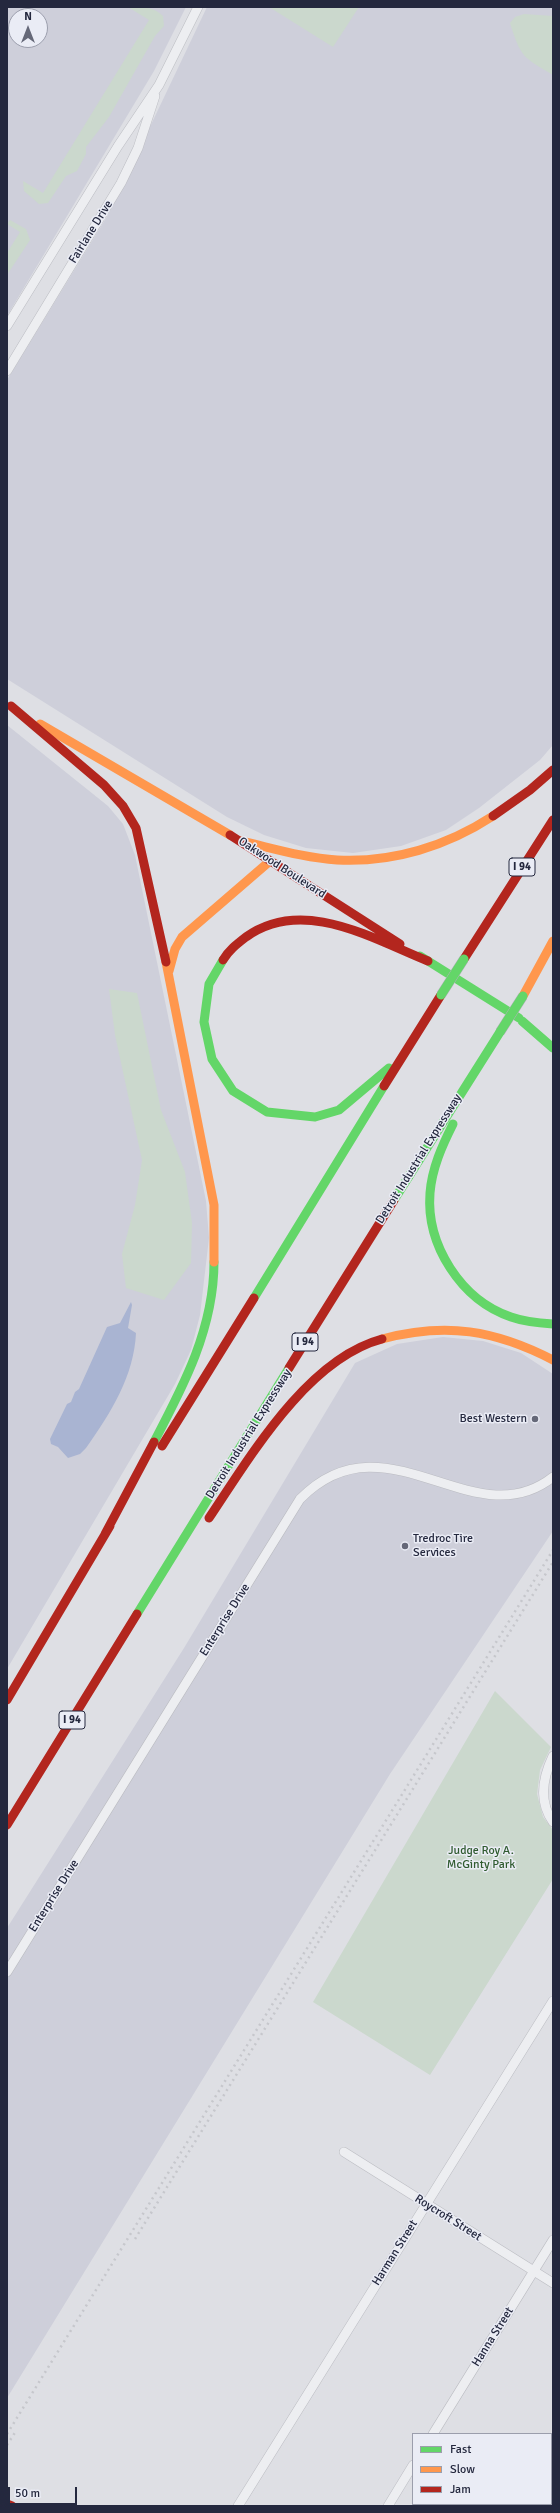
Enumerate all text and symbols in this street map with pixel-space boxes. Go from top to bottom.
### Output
north arrow [8,8,48,48]
text: N [24,10,32,23]
street label: Fairlane Drive [66,198,116,266]
street label: Oakwood Boulevard [236,834,328,902]
road number: I 94 [509,858,535,876]
street label: Detroit Industrial Expressway [373,1091,465,1227]
road number: I 94 [292,1333,318,1351]
street label: Detroit Industrial Expressway [203,1366,295,1502]
place label: Best Western [460,1412,527,1426]
marker: Best Western [530,1414,540,1424]
place label: Tredroc Tire Services [413,1532,473,1560]
marker: Tredroc Tire Services [400,1541,410,1551]
street label: Enterprise Drive [197,1581,253,1659]
road number: I 94 [59,1711,85,1729]
park label: Judge Roy A. McGinty Park [447,1844,515,1872]
street label: Enterprise Drive [26,1857,82,1935]
street label: Roycroft Street [412,2192,484,2244]
street label: Harman Street [369,2218,421,2288]
street label: Hanna Street [469,2305,517,2369]
legend [412,2433,552,2505]
text: Fast [450,2442,471,2457]
text: Slow [450,2462,475,2477]
scale bar [10,2479,79,2505]
text: Jam [450,2482,471,2497]
text: 50 m [15,2486,40,2501]

